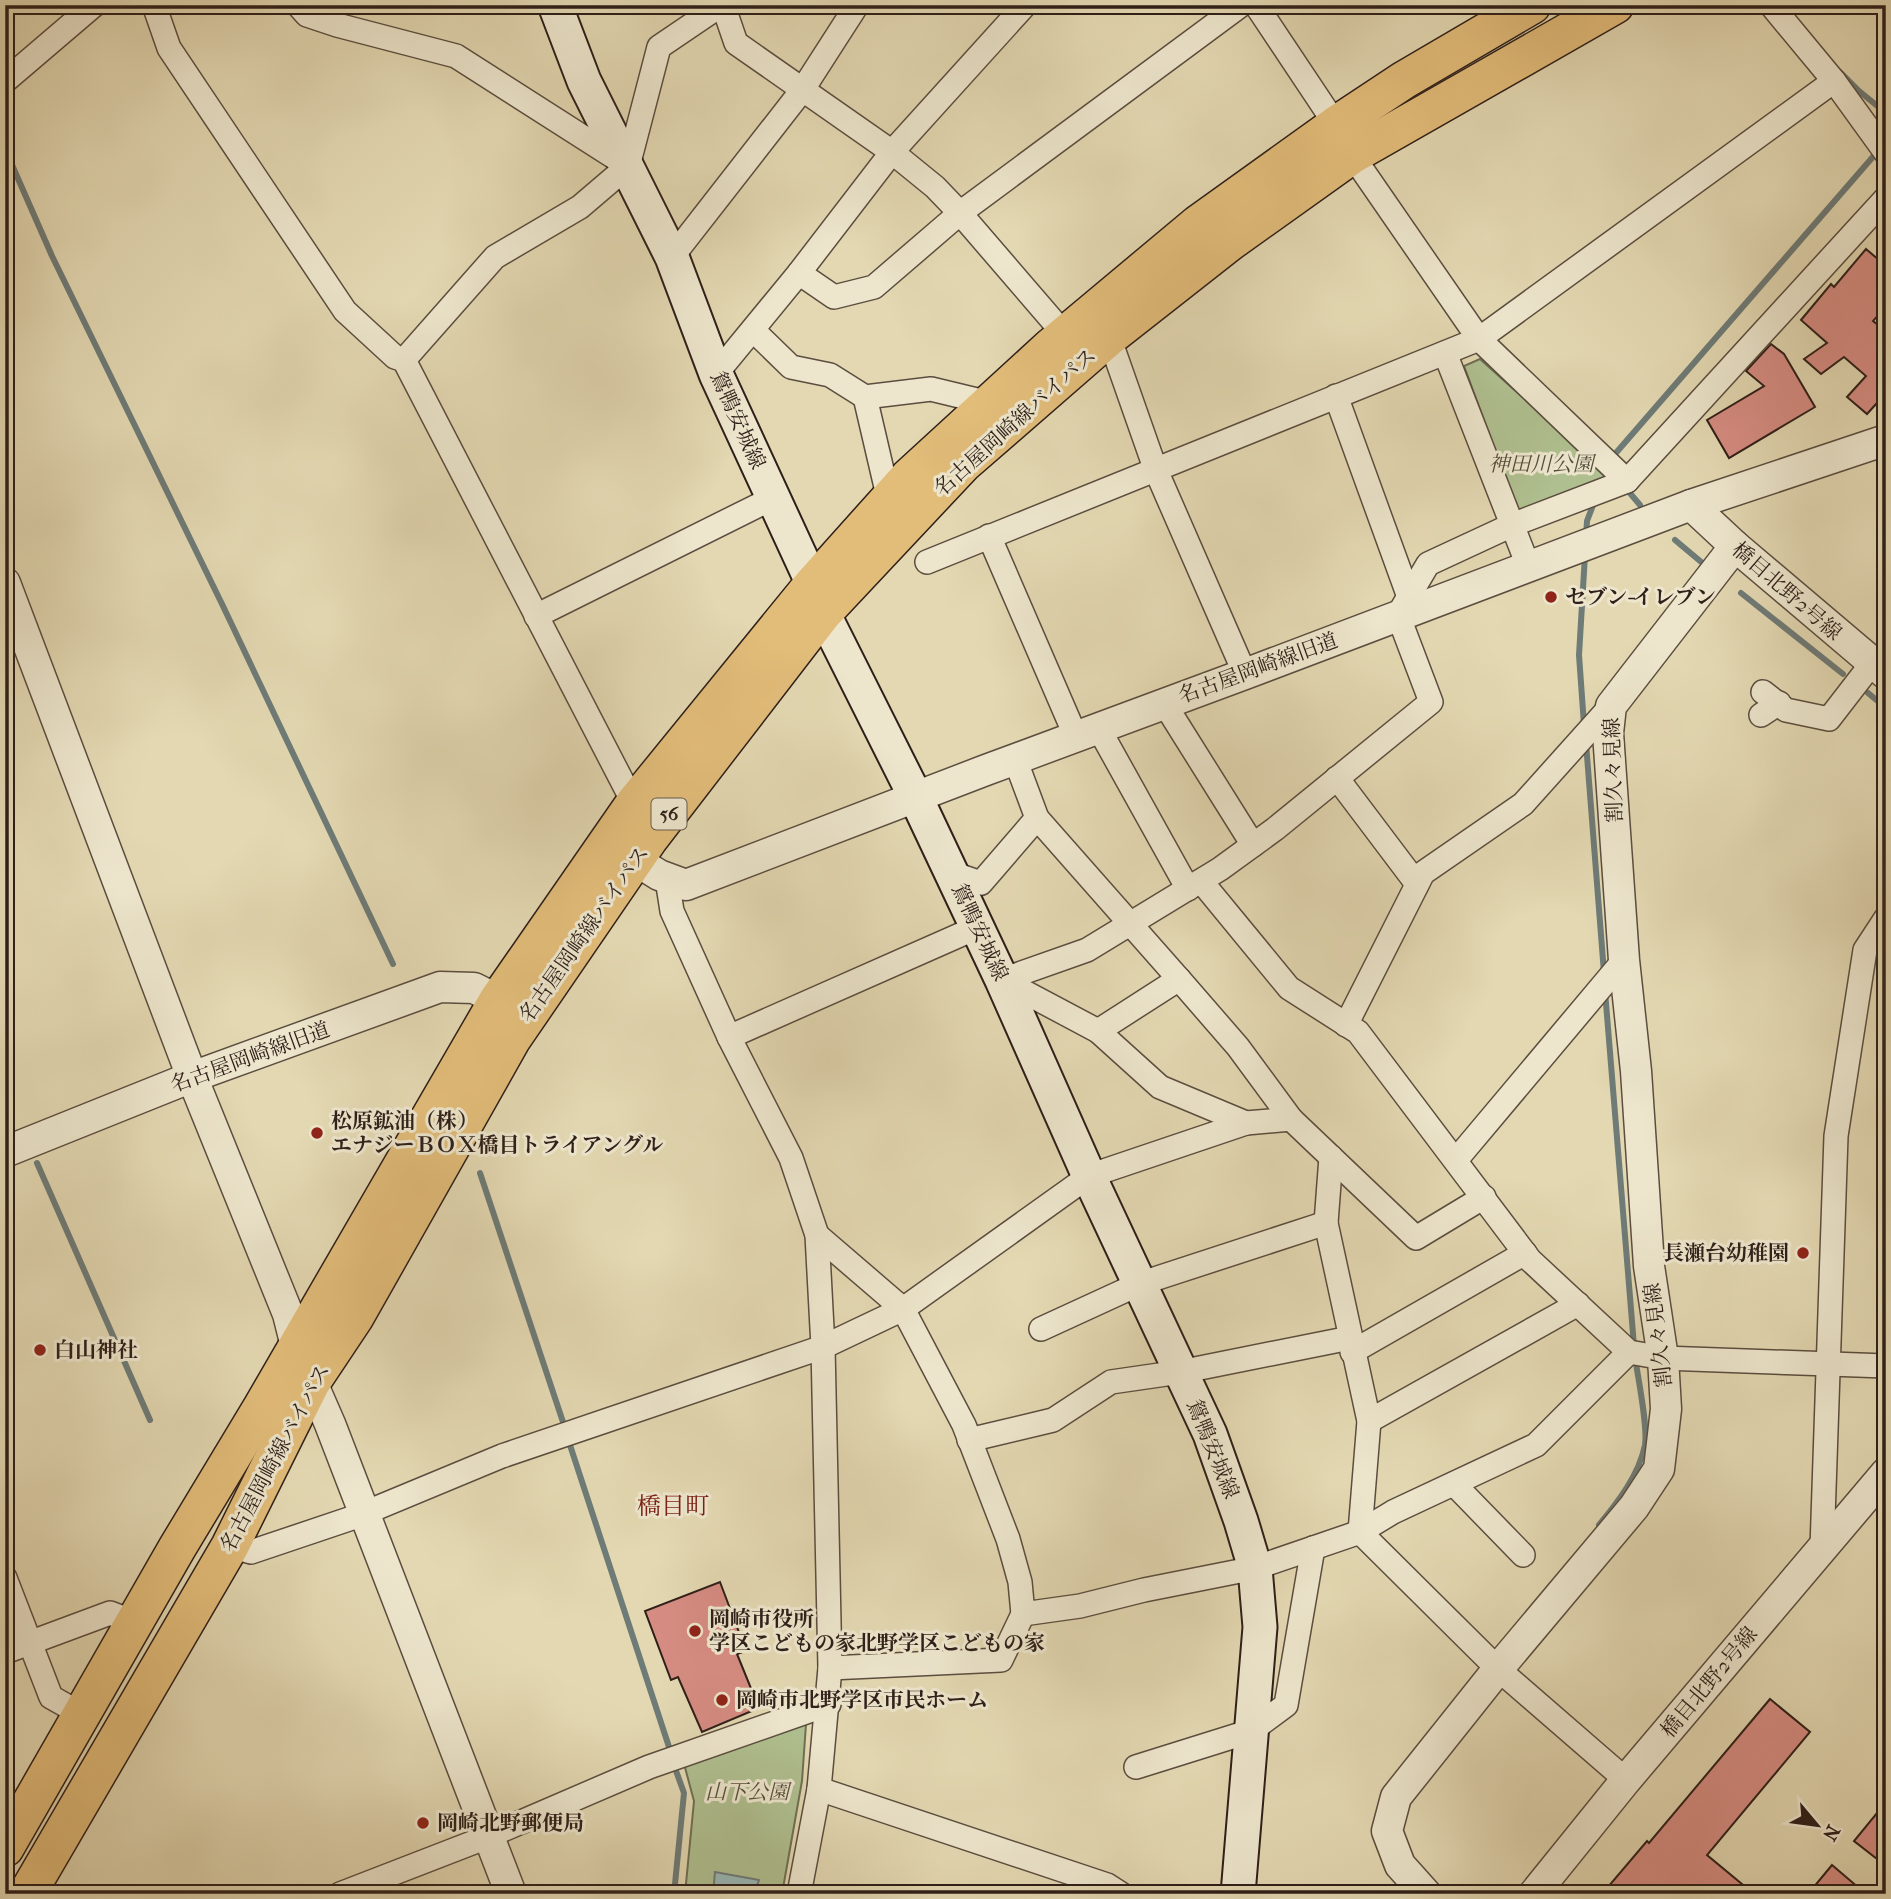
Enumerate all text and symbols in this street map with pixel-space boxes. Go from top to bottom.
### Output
street label: 名古屋岡崎線バイパス [929,343,1101,501]
street label: 鴛鴨安城線 [706,367,770,473]
park label: 神田川公園 [1489,452,1596,476]
street label: 橋目北野2号線 [1728,537,1846,645]
place label: セブン-イレブン [1565,585,1716,609]
marker: セブン-イレブン [1543,589,1559,605]
street label: 名古屋岡崎線旧道 [1175,628,1341,708]
street label: 割久々見線 [1599,717,1627,823]
road number: 56 [652,799,686,830]
street label: 名古屋岡崎線バイパス [514,841,654,1027]
street label: 鴛鴨安城線 [947,879,1013,985]
street label: 名古屋岡崎線旧道 [167,1017,333,1097]
place label: 松原鉱油（株） エナジーＢＯＸ橋目トライアングル [331,1109,663,1157]
marker: 松原鉱油（株） エナジーＢＯＸ橋目トライアングル [309,1125,325,1141]
place label: 長瀬台幼稚園 [1663,1241,1789,1265]
marker: 長瀬台幼稚園 [1795,1245,1811,1261]
street label: 割久々見線 [1640,1281,1676,1389]
place label: 白山神社 [54,1338,138,1362]
marker: 白山神社 [32,1342,48,1358]
street label: 名古屋岡崎線バイパス [215,1360,335,1556]
street label: 鴛鴨安城線 [1182,1396,1244,1502]
district label: 橋目町 [637,1492,709,1520]
place label: 岡崎市役所 学区こどもの家北野学区こどもの家 [709,1607,1045,1655]
street label: 橋目北野2号線 [1656,1622,1762,1742]
marker: 岡崎市役所 学区こどもの家北野学区こどもの家 [687,1623,703,1639]
place label: 岡崎市北野学区市民ホーム [736,1688,988,1712]
marker: 岡崎市北野学区市民ホーム [714,1692,730,1708]
park label: 山下公園 [705,1780,792,1804]
north arrow [1783,1790,1853,1860]
place label: 岡崎北野郵便局 [437,1811,584,1835]
marker: 岡崎北野郵便局 [415,1815,431,1831]
text: N [1818,1821,1844,1845]

